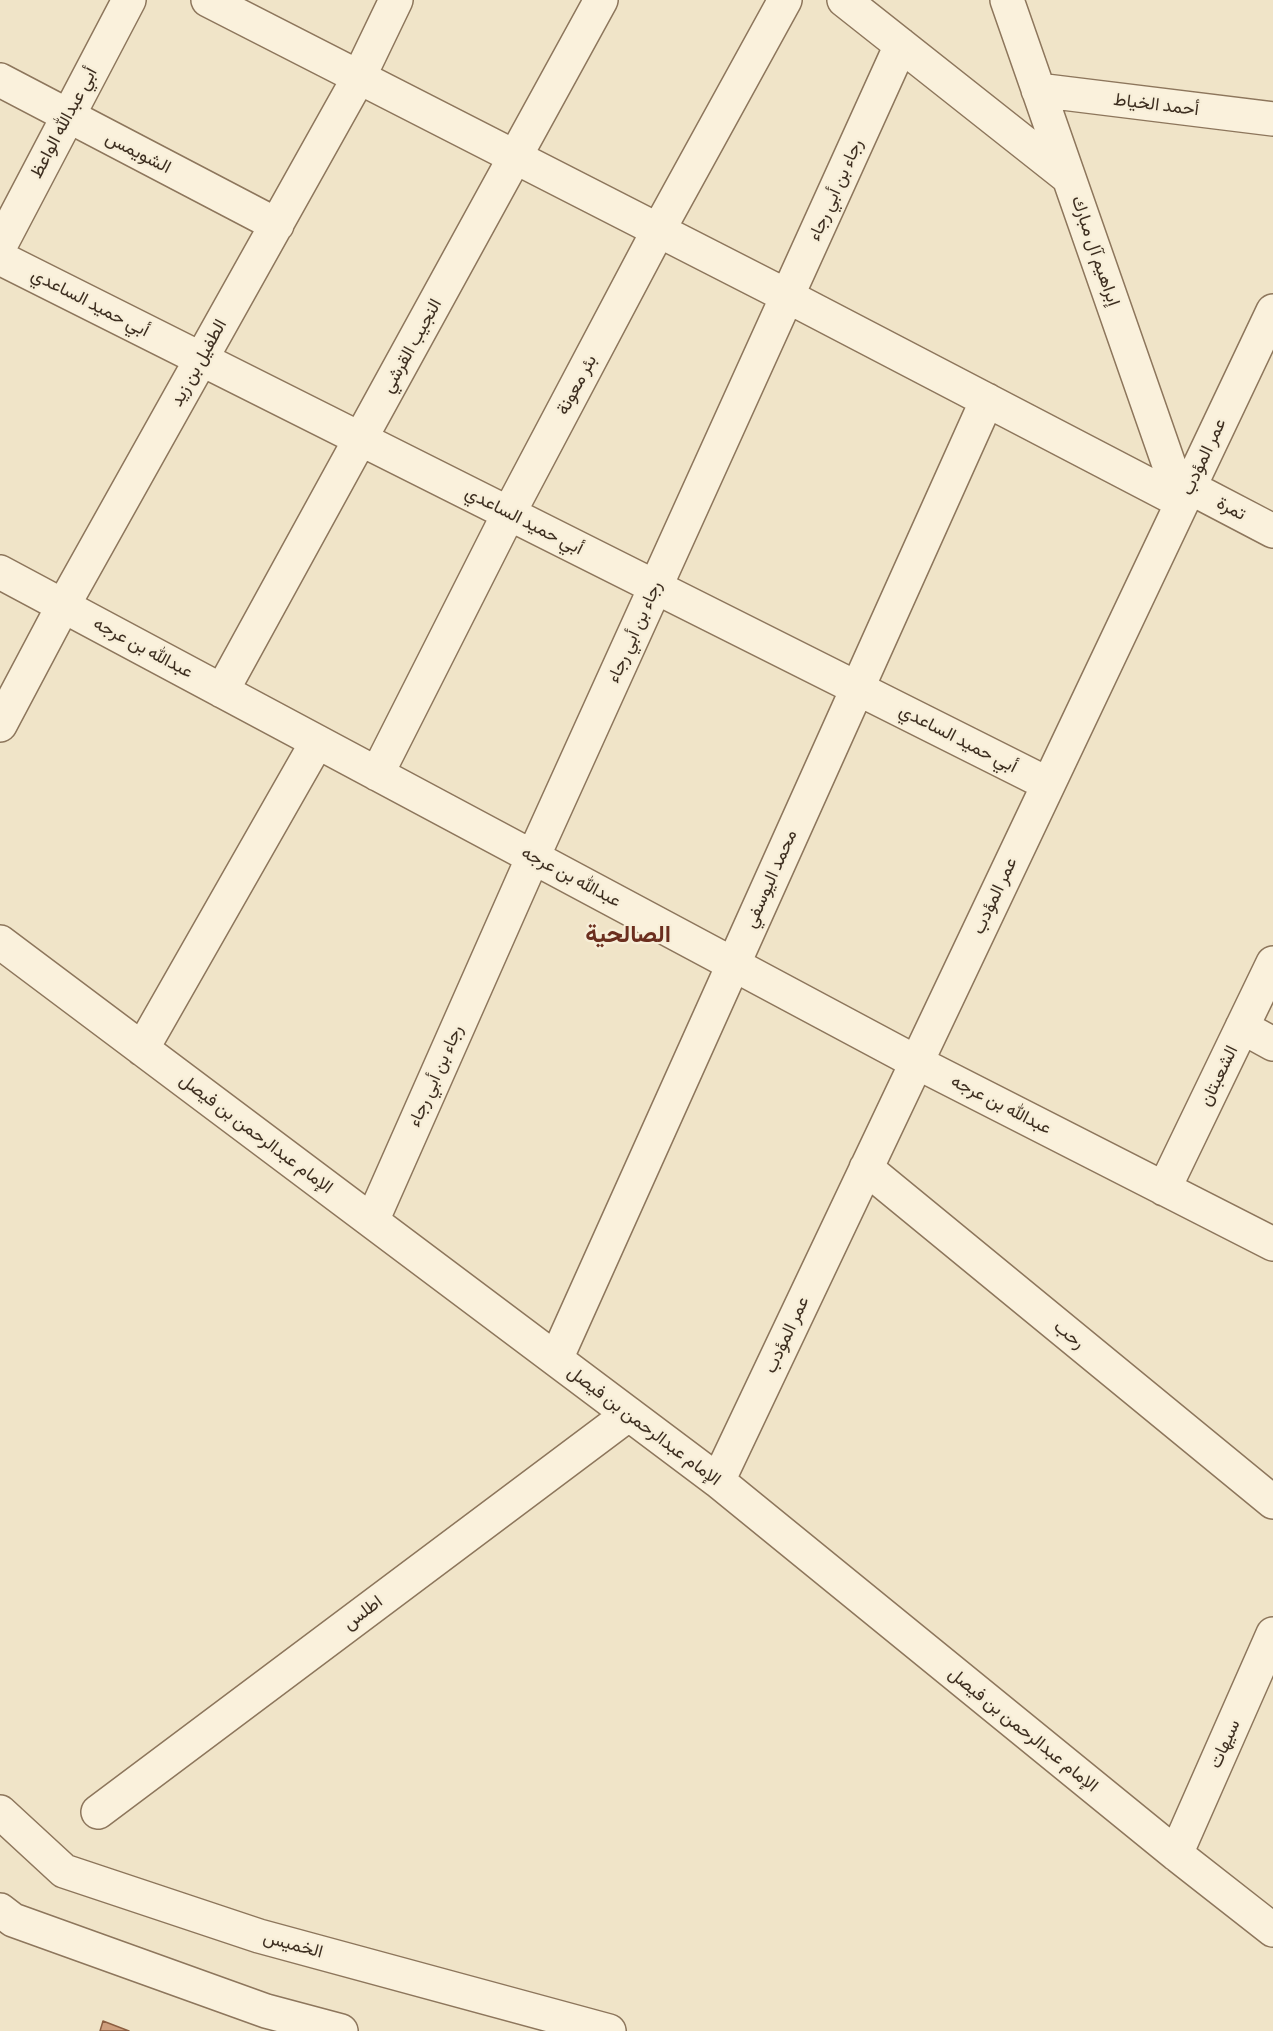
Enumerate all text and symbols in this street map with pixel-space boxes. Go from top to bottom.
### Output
street label: أبي عبدالله الواعظ [26,64,102,182]
street label: أحمد الخياط [1112,89,1200,121]
street label: الشويمس [102,127,174,179]
street label: رجاء بن أبي رجاء [804,136,868,244]
street label: إبراهيم آل مبارك [1066,193,1124,309]
street label: أبي حميد الساعدي [27,264,153,342]
street label: النجيب القرشي [377,295,447,397]
street label: الطفيل بن زيد [166,316,232,410]
street label: بئر معونة [552,351,602,419]
street label: عمر المؤدب [1177,415,1231,499]
street label: أبي حميد الساعدي [461,482,587,560]
street label: تمرة [1213,492,1249,526]
street label: رجاء بن أبي رجاء [603,578,667,686]
street label: عبدالله بن عرجه [90,613,196,683]
street label: أبي حميد الساعدي [895,700,1021,778]
street label: محمد اليوسفي [740,827,802,931]
street label: عبدالله بن عرجه [518,842,624,912]
street label: عمر المؤدب [968,854,1022,938]
district label: الصالحية [585,921,671,949]
street label: رجاء بن أبي رجاء [404,1022,468,1130]
street label: الشعبتان [1195,1042,1243,1110]
street label: الإمام عبدالرحمن بن فيصل [175,1069,337,1199]
street label: عبدالله بن عرجه [947,1070,1055,1140]
street label: عمر المؤدب [760,1293,814,1377]
street label: رحب [1049,1316,1089,1354]
street label: الإمام عبدالرحمن بن فيصل [563,1361,725,1491]
street label: اطلس [339,1591,387,1635]
street label: الإمام عبدالرحمن بن فيصل [944,1663,1102,1797]
street label: سيهات [1205,1716,1245,1772]
street label: الخميس [261,1927,325,1963]

